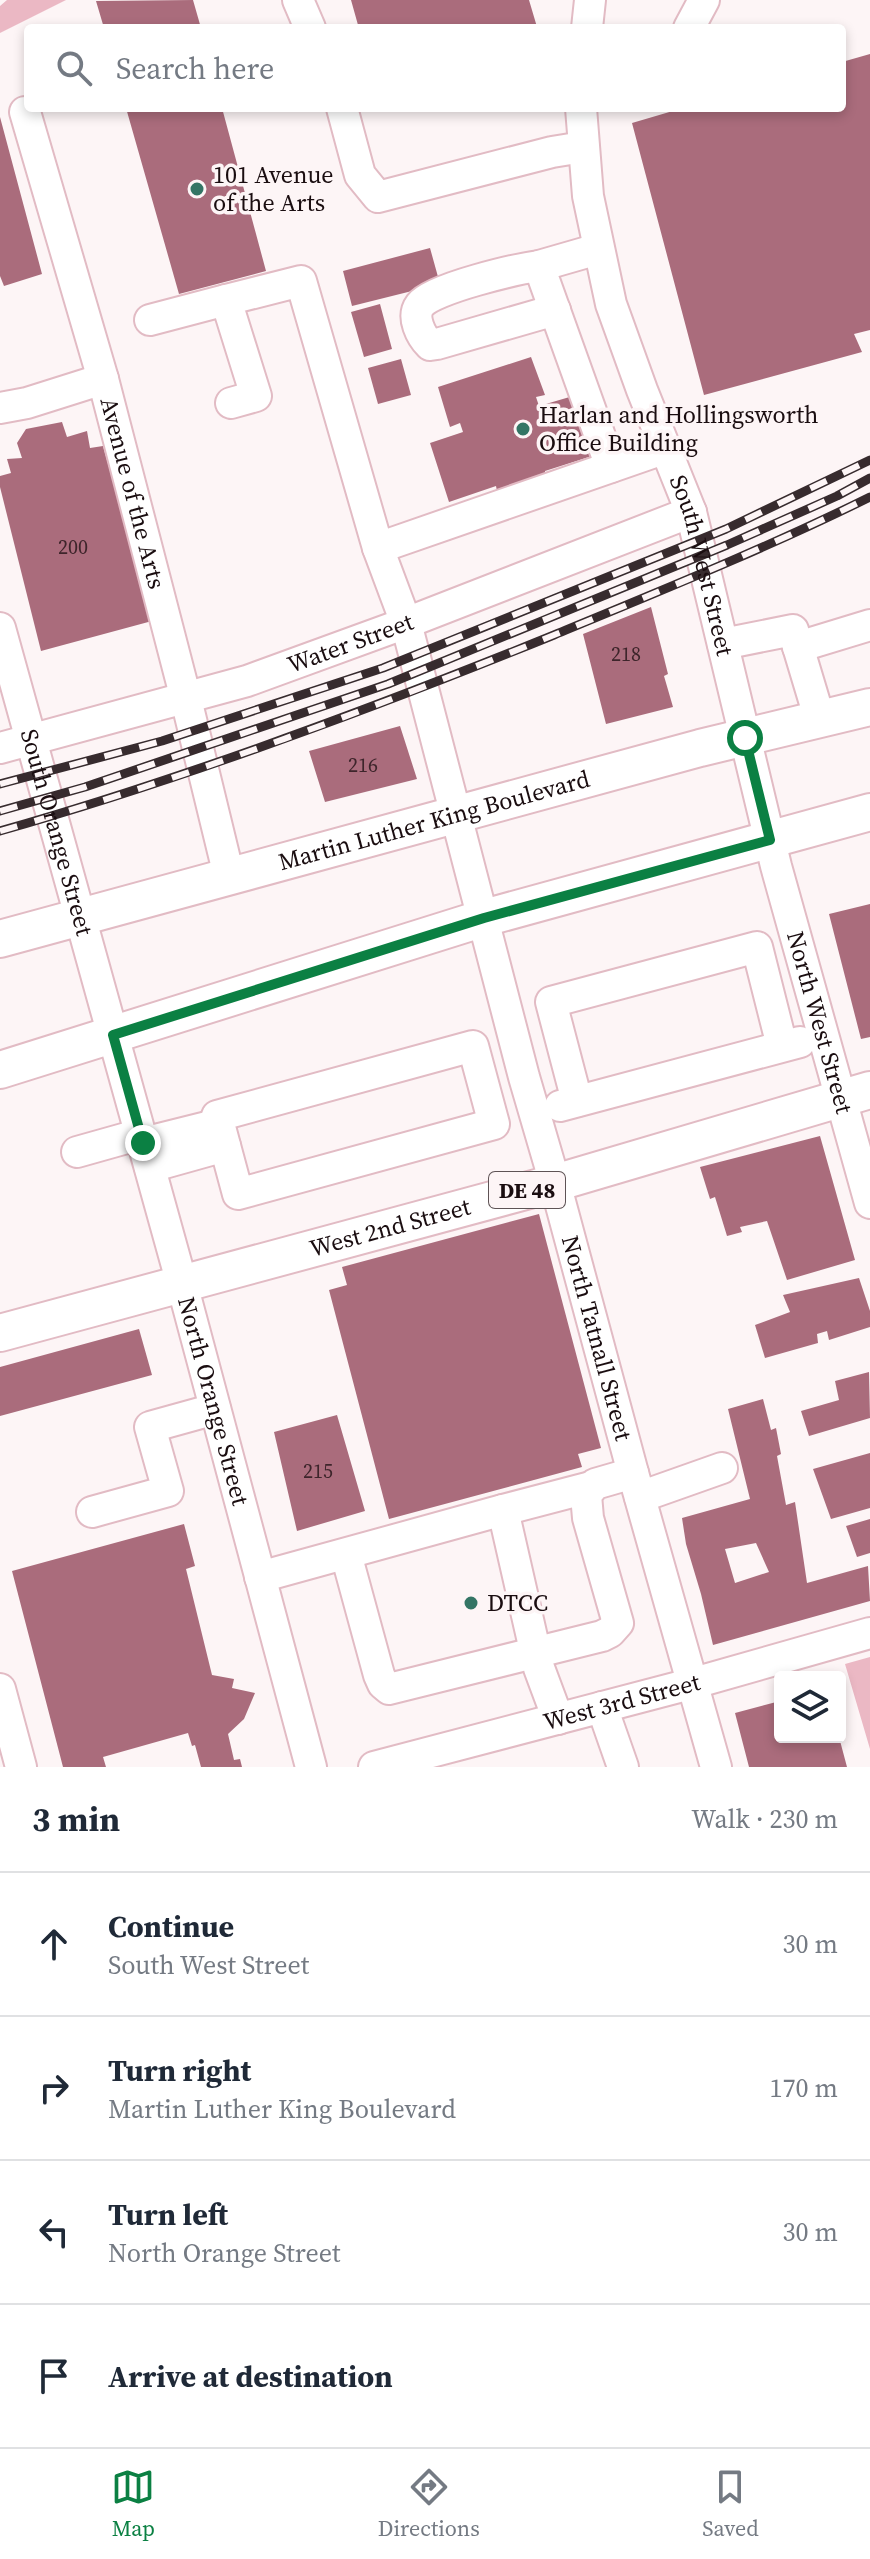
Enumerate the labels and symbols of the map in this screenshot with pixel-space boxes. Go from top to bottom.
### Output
place label: 101 Avenue of the Arts [213,158,333,219]
marker: 101 Avenue of the Arts [188,180,206,198]
street label: Avenue of the Arts [92,394,174,592]
place label: Harlan and Hollingsworth Office Building [539,398,818,459]
marker: Harlan and Hollingsworth Office Building [514,420,532,438]
street label: South West Street [662,470,742,659]
house number: 200 [58,533,88,561]
street label: Water Street [283,605,418,681]
house number: 218 [611,640,641,668]
route start [727,720,763,756]
street label: South Orange Street [13,725,102,939]
house number: 216 [348,751,378,779]
street label: Martin Luther King Boulevard [275,762,594,878]
street label: North West Street [779,927,861,1117]
route end [125,1125,161,1161]
road number: DE 48 [489,1172,565,1208]
street label: West 2nd Street [306,1190,474,1265]
street label: North Tatnall Street [554,1232,641,1444]
street label: North Orange Street [170,1293,257,1509]
house number: 215 [303,1457,333,1485]
place label: DTCC [487,1586,548,1619]
marker: DTCC [462,1594,480,1612]
street label: West 3rd Street [540,1665,704,1738]

